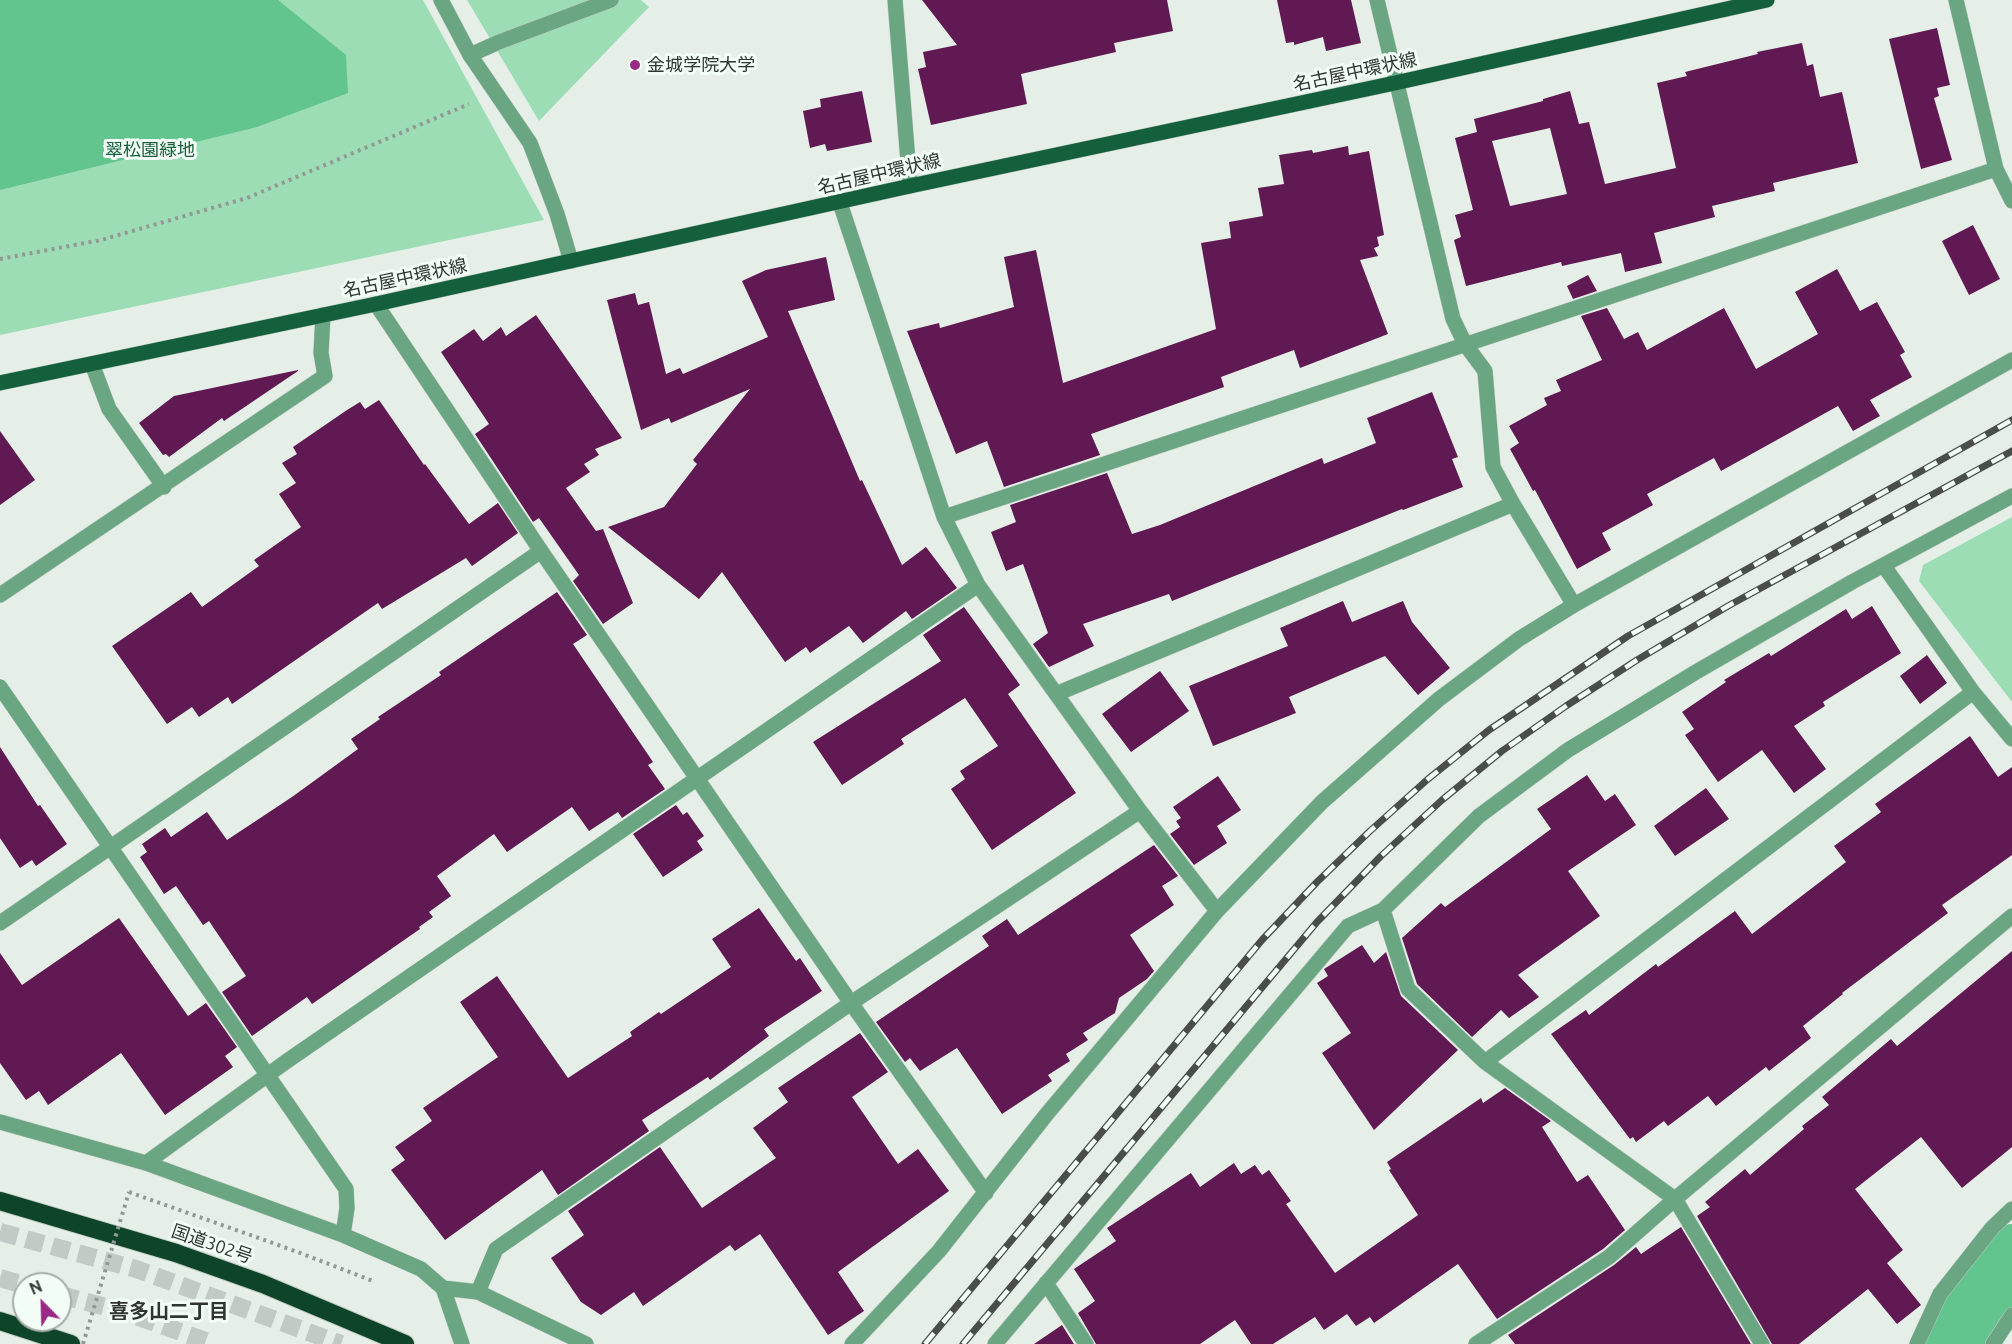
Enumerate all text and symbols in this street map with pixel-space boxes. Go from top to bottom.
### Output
street label: 名古屋中環状線 [1291,48,1419,96]
place label: 金城学院大学 [647,54,755,76]
marker: 金城学院大学 [628,58,642,72]
park label: 翠松園緑地 [105,139,195,161]
street label: 名古屋中環状線 [815,149,943,199]
street label: 名古屋中環状線 [341,254,469,302]
street label: 国道302号 [169,1220,255,1268]
north arrow [12,1272,72,1332]
text: N [27,1277,45,1298]
district label: 喜多山二丁目 [109,1299,229,1323]

